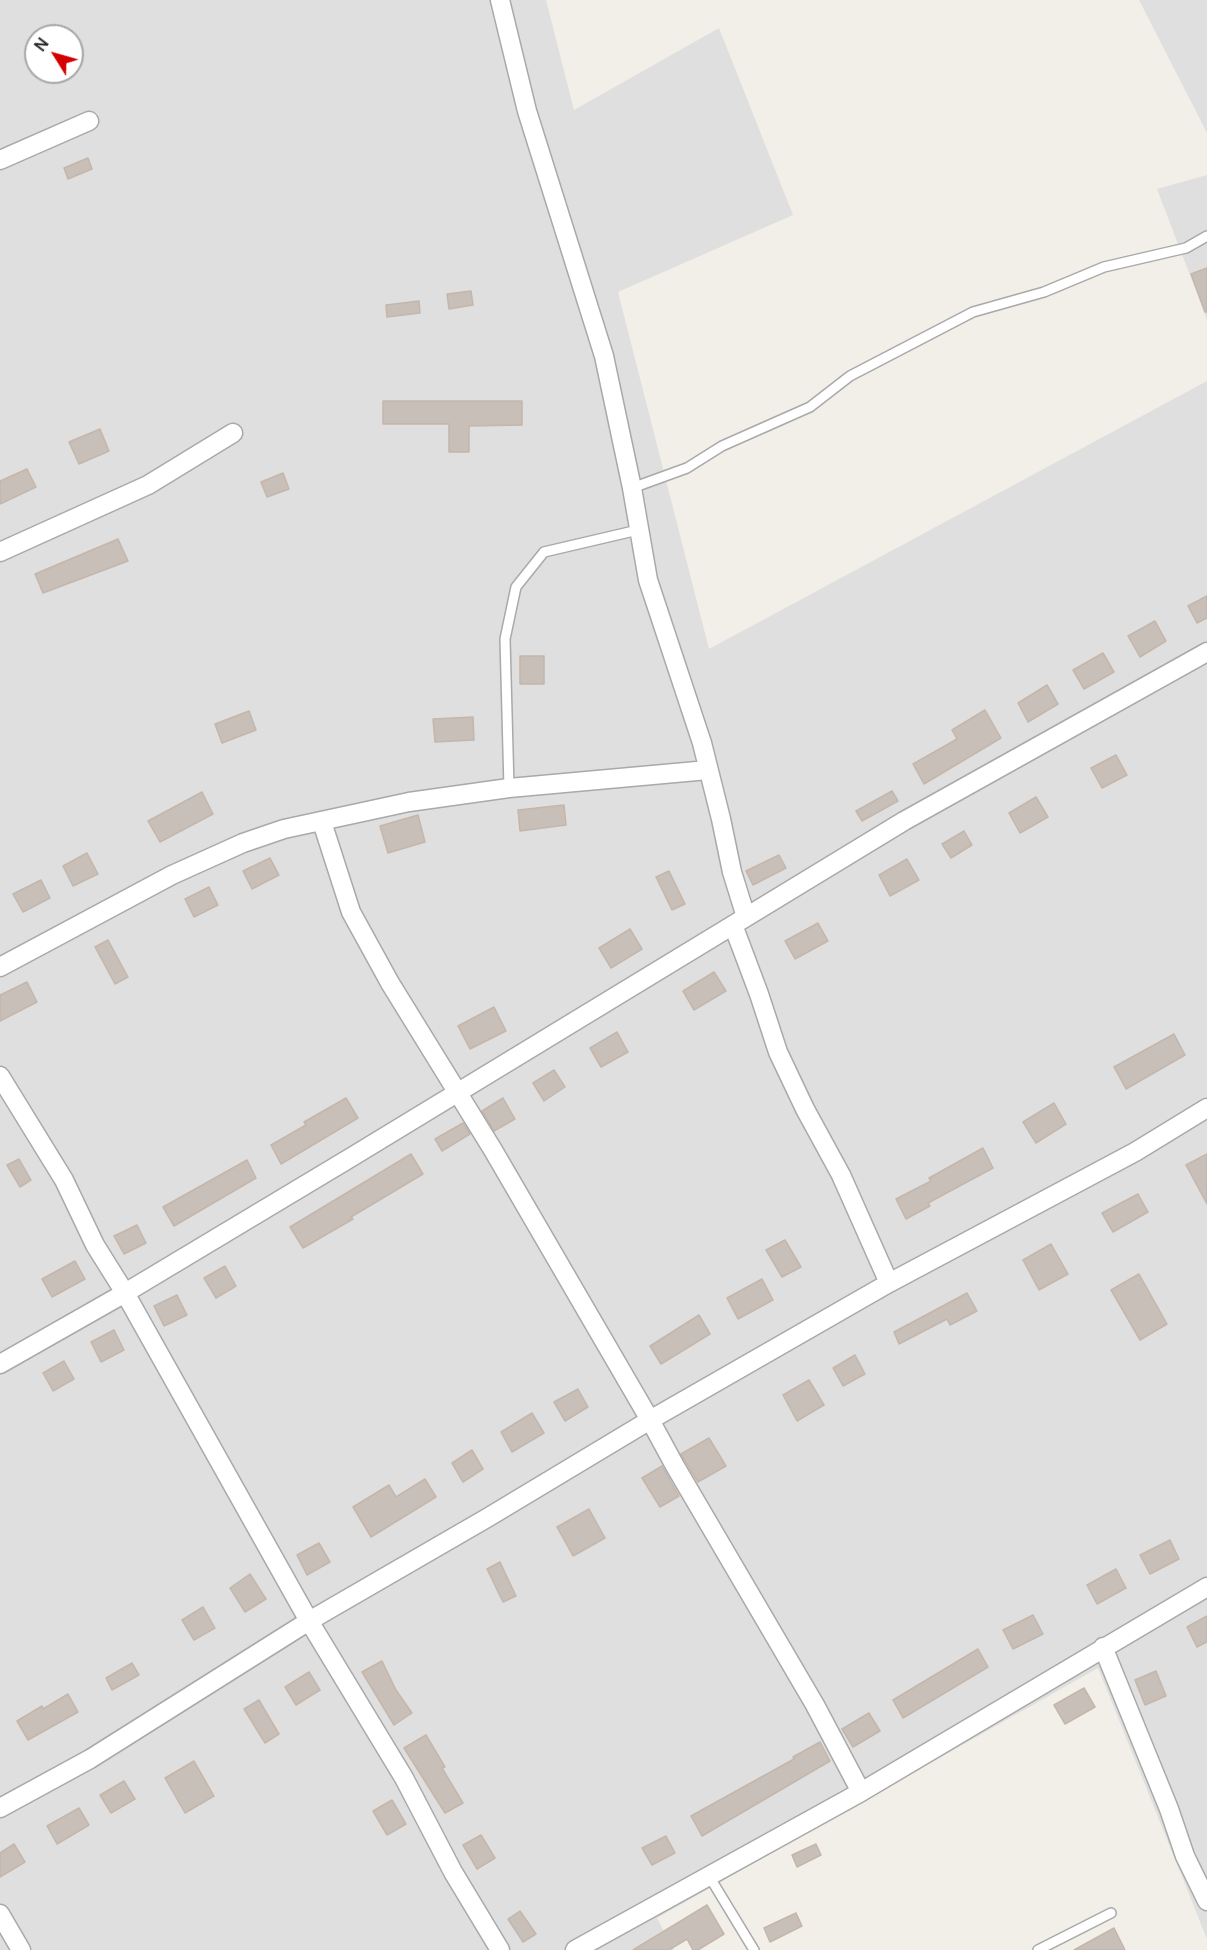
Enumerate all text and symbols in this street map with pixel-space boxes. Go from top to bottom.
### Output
north arrow [24,24,84,84]
text: N [29,33,53,56]

